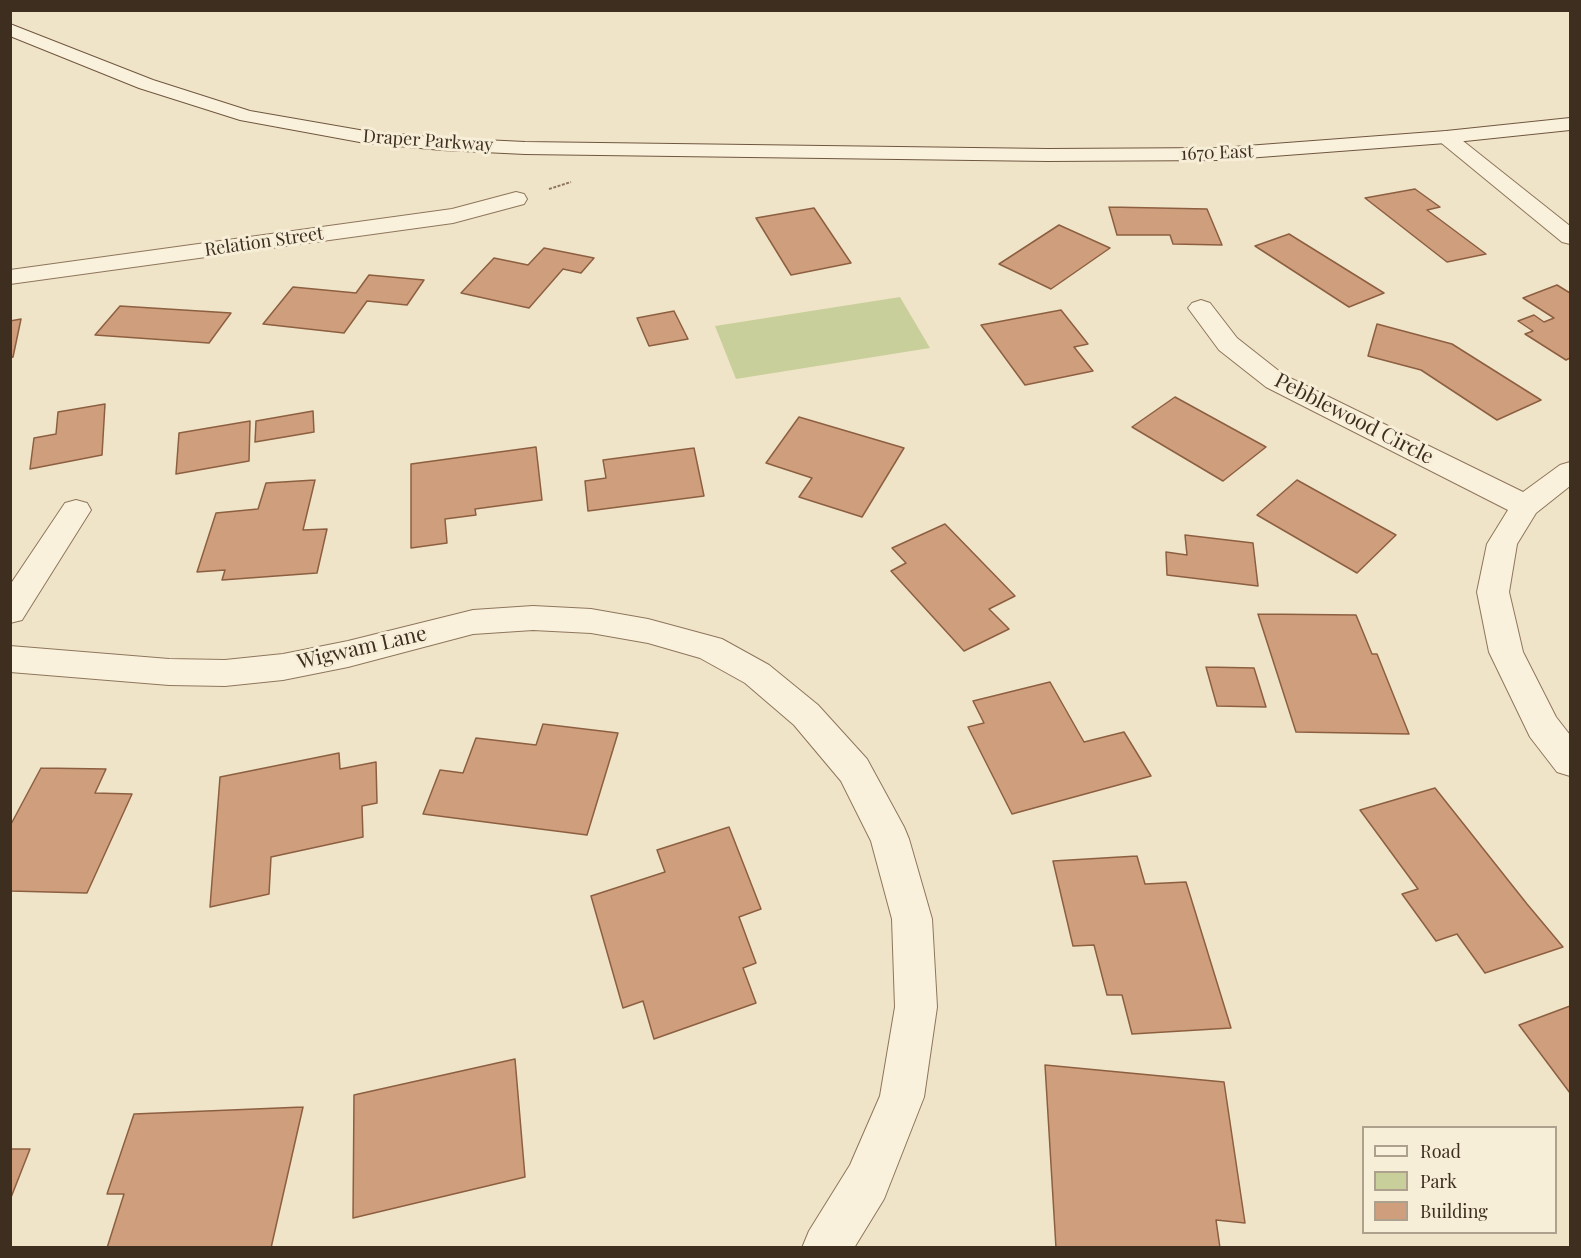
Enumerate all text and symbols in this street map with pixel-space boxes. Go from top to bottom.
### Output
street label: Draper Parkway [362,126,494,156]
street label: 1670 East [1180,141,1254,165]
street label: Relation Street [203,223,325,261]
street label: Pebblewood Circle [1270,368,1438,470]
street label: Wigwam Lane [295,621,429,675]
legend [1362,1126,1557,1234]
text: Road [1420,1139,1461,1163]
text: Park [1420,1169,1457,1193]
text: Building [1420,1199,1488,1223]

